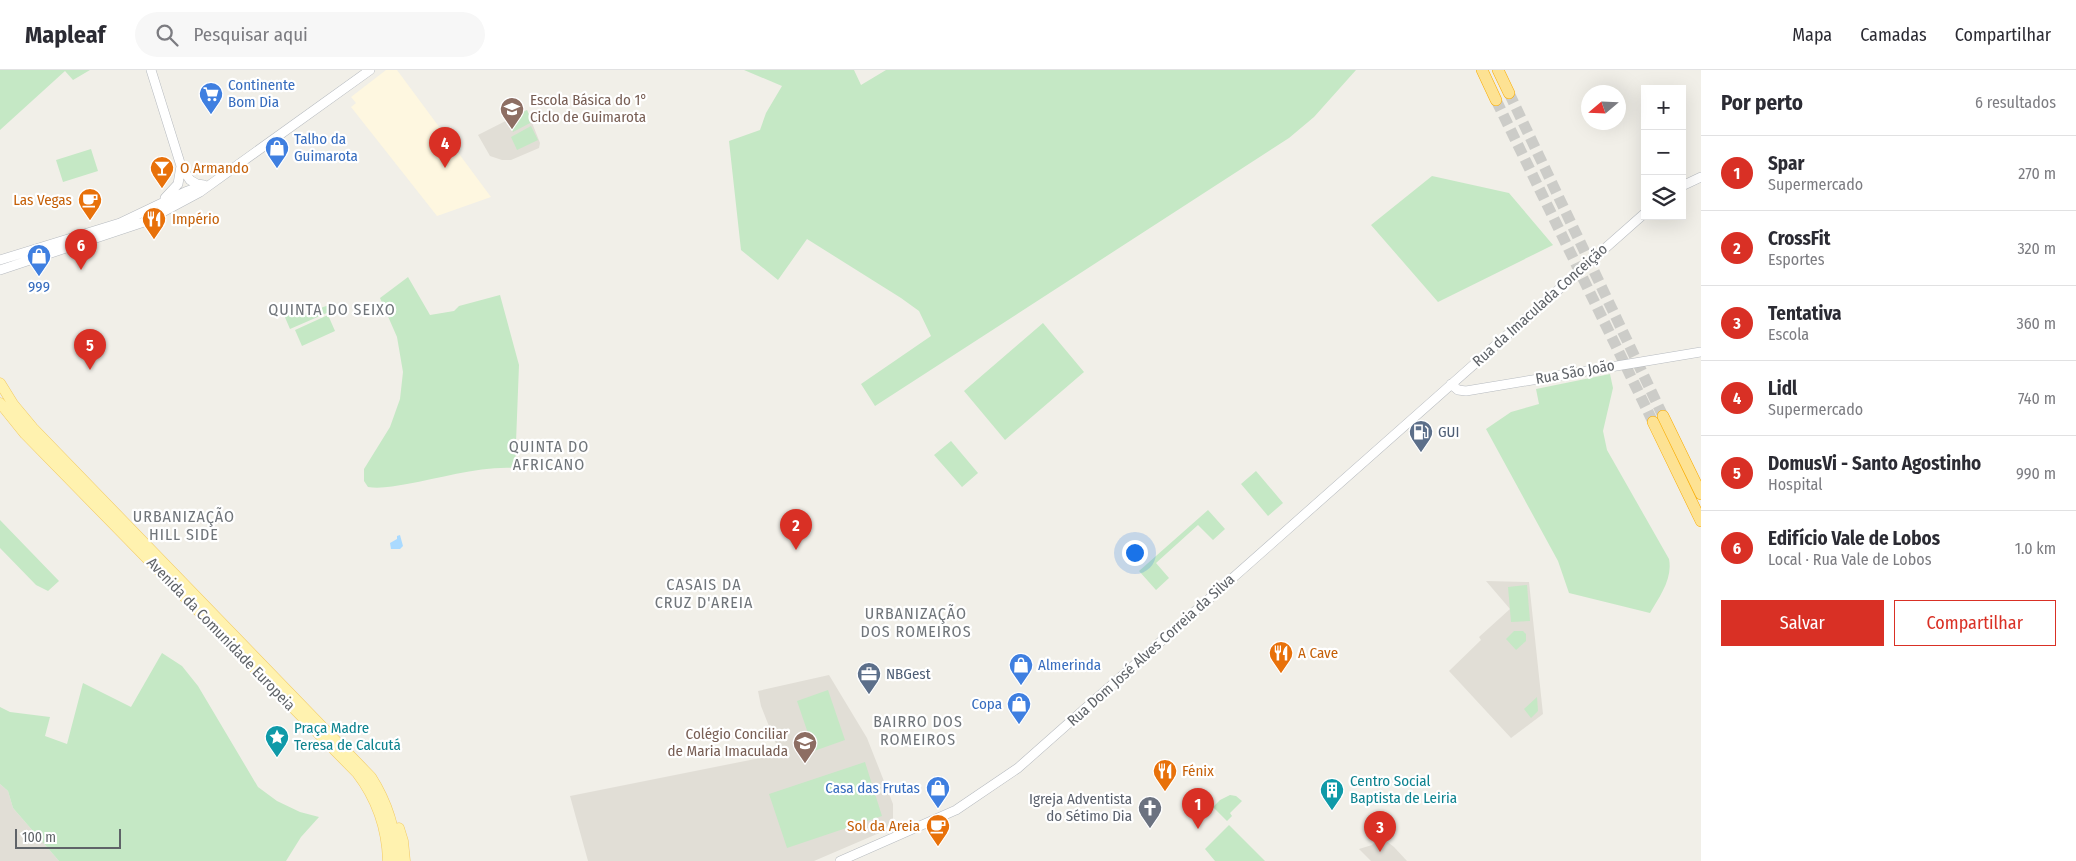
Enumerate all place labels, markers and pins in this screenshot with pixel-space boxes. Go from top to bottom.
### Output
place label: Continente Bom Dia [228,76,295,111]
supermarket icon: Continente Bom Dia [198,81,224,115]
place label: Escola Básica do 1° Ciclo de Guimarota [530,91,647,126]
school or university icon: Escola Básica do 1° Ciclo de Guimarota [499,96,525,130]
pin: 4 [429,127,461,168]
place label: Talho da Guimarota [294,130,358,165]
shop icon: Talho da Guimarota [264,135,290,169]
bar icon: O Armando [149,155,175,189]
place label: O Armando [180,159,249,177]
cafe icon: Las Vegas [77,187,103,221]
place label: Las Vegas [13,191,72,209]
restaurant icon: Império [141,206,167,240]
place label: Império [172,210,220,228]
pin: 6 [65,229,97,270]
shop icon: 999 [26,243,52,277]
place label: 999 [28,278,50,296]
pin: 5 [74,329,106,370]
fuel station icon: GUI [1408,419,1434,453]
place label: GUI [1438,423,1459,441]
pin: 2 [780,509,812,550]
restaurant icon: A Cave [1268,640,1294,674]
place label: A Cave [1298,644,1338,662]
shop icon: Almerinda [1008,652,1034,686]
place label: Almerinda [1038,656,1101,674]
office icon: NBGest [856,661,882,695]
place label: NBGest [886,665,931,683]
shop icon: Copa [1006,691,1032,725]
place label: Copa [972,695,1002,713]
place label: Praça Madre Teresa de Calcutá [294,719,401,754]
place icon: Praça Madre Teresa de Calcutá [264,724,290,758]
place label: Colégio Conciliar de Maria Imaculada [668,725,789,760]
school or university icon: Colégio Conciliar de Maria Imaculada [792,730,818,764]
restaurant icon: Fénix [1152,758,1178,792]
place label: Fénix [1182,762,1214,780]
place label: Centro Social Baptista de Leiria [1350,772,1457,807]
shop icon: Casa das Frutas [925,775,951,809]
building icon: Centro Social Baptista de Leiria [1319,777,1345,811]
place label: Casa das Frutas [825,779,920,797]
pin: 1 [1182,788,1214,829]
place label: Igreja Adventista do Sétimo Dia [1029,790,1132,825]
church icon: Igreja Adventista do Sétimo Dia [1137,795,1163,829]
pin: 3 [1364,811,1396,852]
cafe icon: Sol da Areia [925,813,951,847]
place label: Sol da Areia [847,817,920,835]

